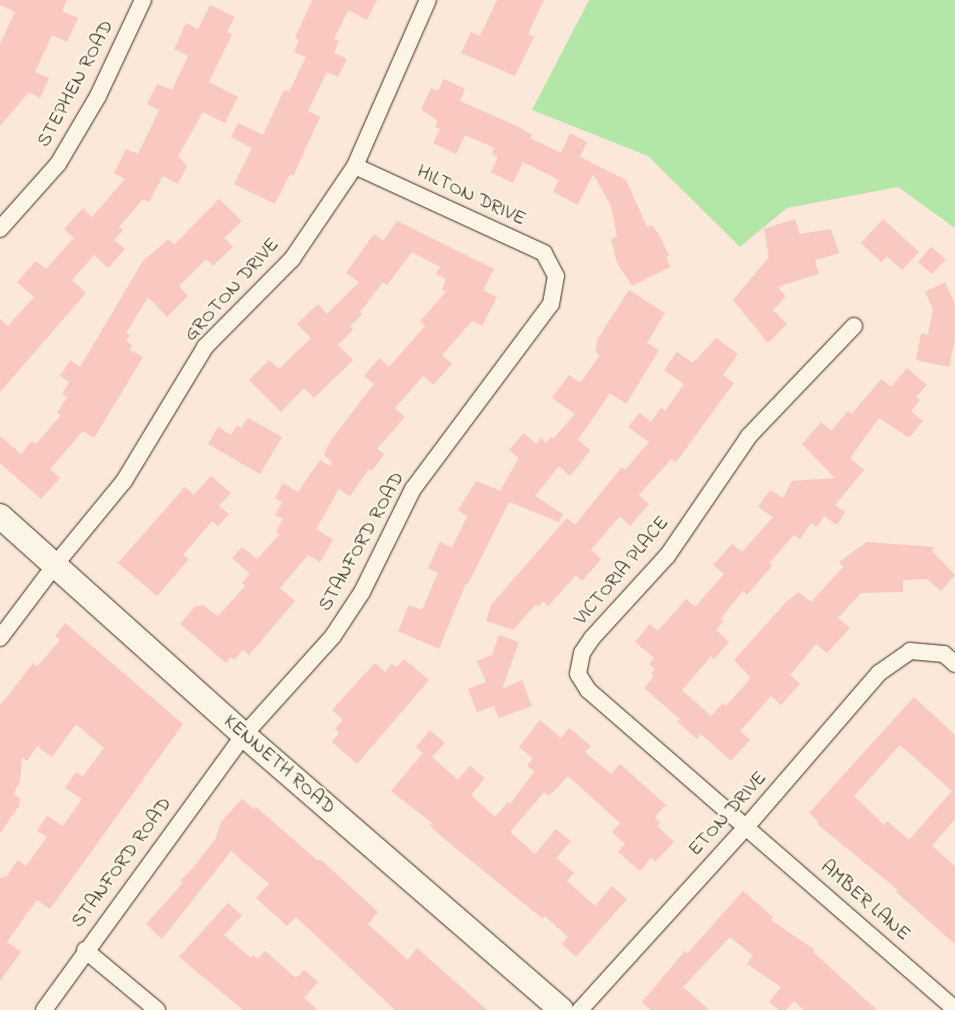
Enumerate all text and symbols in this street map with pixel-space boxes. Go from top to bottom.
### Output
street label: STEPHEN ROAD [32,16,120,152]
street label: HILTON DRIVE [413,160,529,232]
street label: GROTON DRIVE [179,233,285,347]
street label: STANFORD ROAD [314,468,410,616]
street label: VICTORIA PLACE [569,512,675,630]
street label: KENNETH ROAD [218,710,340,820]
street label: ETON DRIVE [684,767,772,861]
street label: STANFORD ROAD [67,793,177,933]
street label: AMBER LANE [815,855,915,947]

